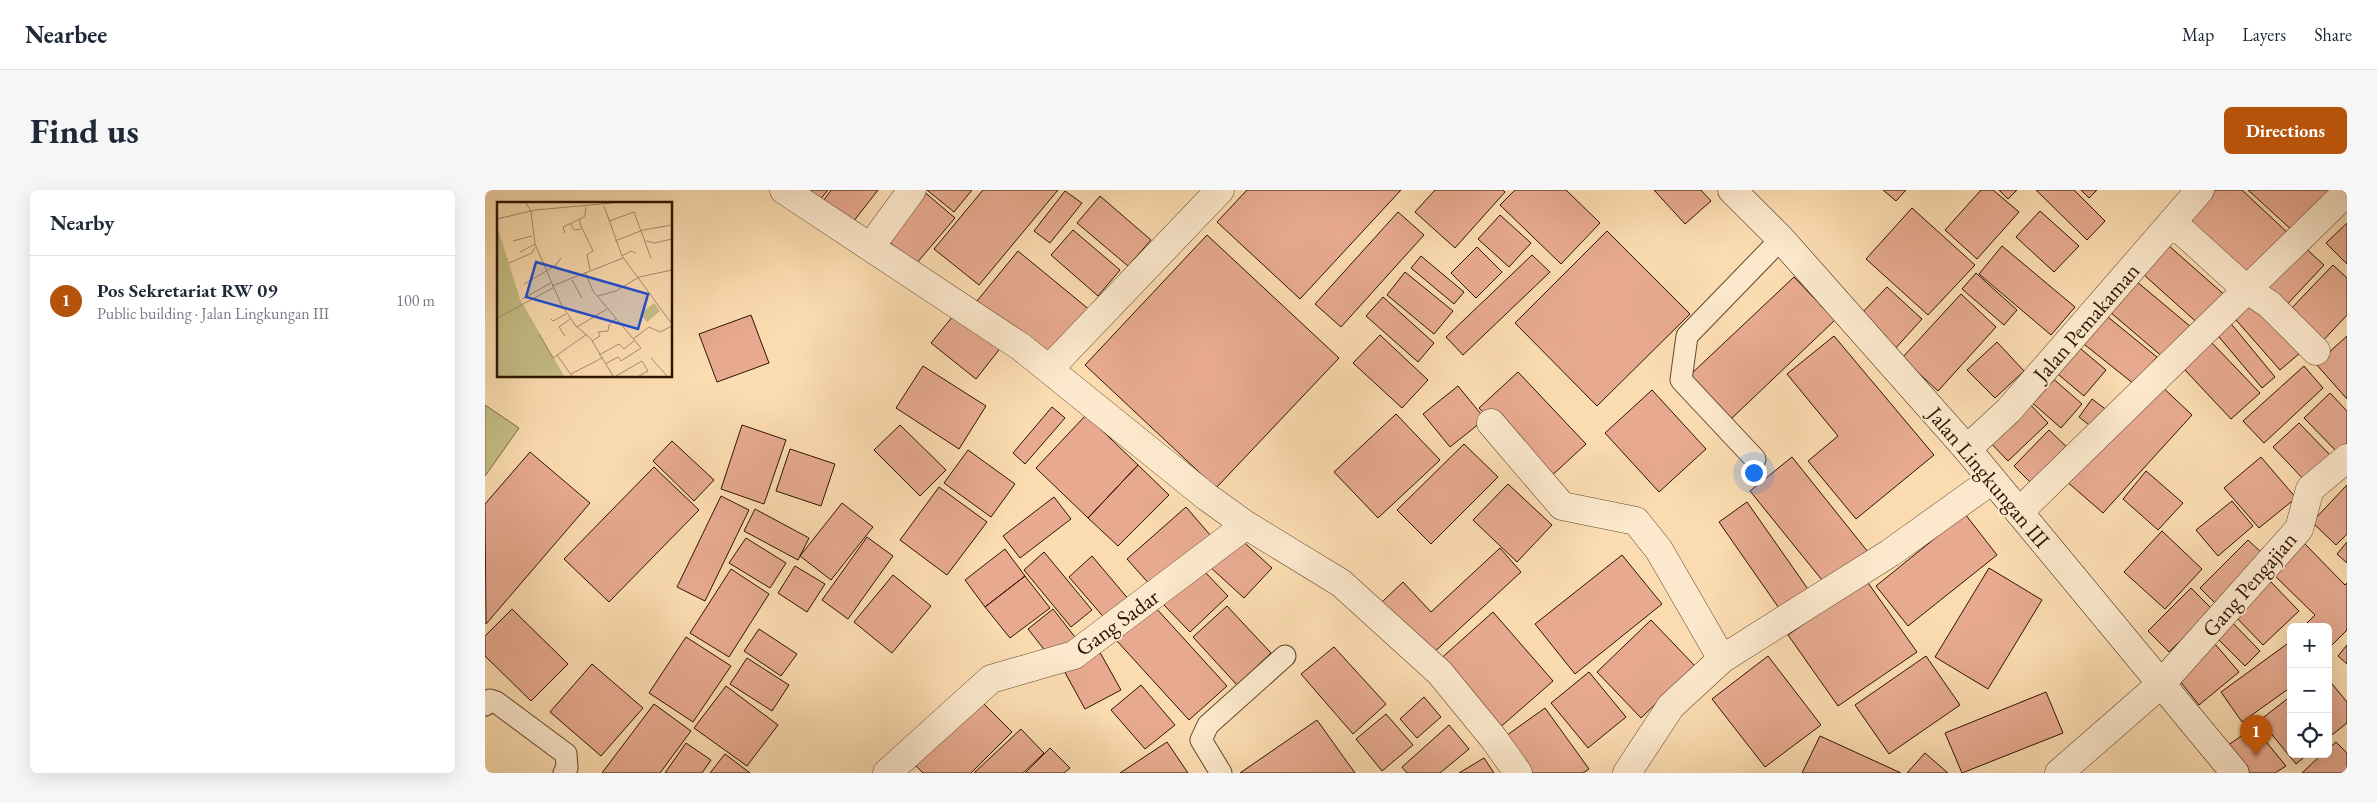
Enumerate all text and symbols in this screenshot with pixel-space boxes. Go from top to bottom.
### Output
text: Nearbee [25,19,107,50]
text: Map [2182,23,2214,46]
text: Layers [2242,23,2286,46]
text: Share [2314,23,2352,46]
button: Directions [2224,107,2347,154]
text: Find us [30,108,139,153]
inset map [497,202,673,378]
text: Nearby [50,209,114,236]
street label: Jalan Pemakaman [2025,257,2146,389]
text: Pos Sekretariat RW 09 [97,278,277,303]
text: 1 [62,290,70,311]
text: 100 m [396,290,435,311]
text: Public building · Jalan Lingkungan III [97,303,329,324]
street label: Jalan Lingkungan III [1920,399,2057,554]
your location [1741,460,1767,486]
street label: Gang Pengajian [2196,525,2303,643]
street label: Gang Sadar [1070,582,1165,663]
map controls [2287,623,2332,758]
button: + [2287,623,2332,668]
button: − [2287,668,2332,713]
button: locate [2287,713,2332,758]
pin: 1 [2240,715,2272,756]

